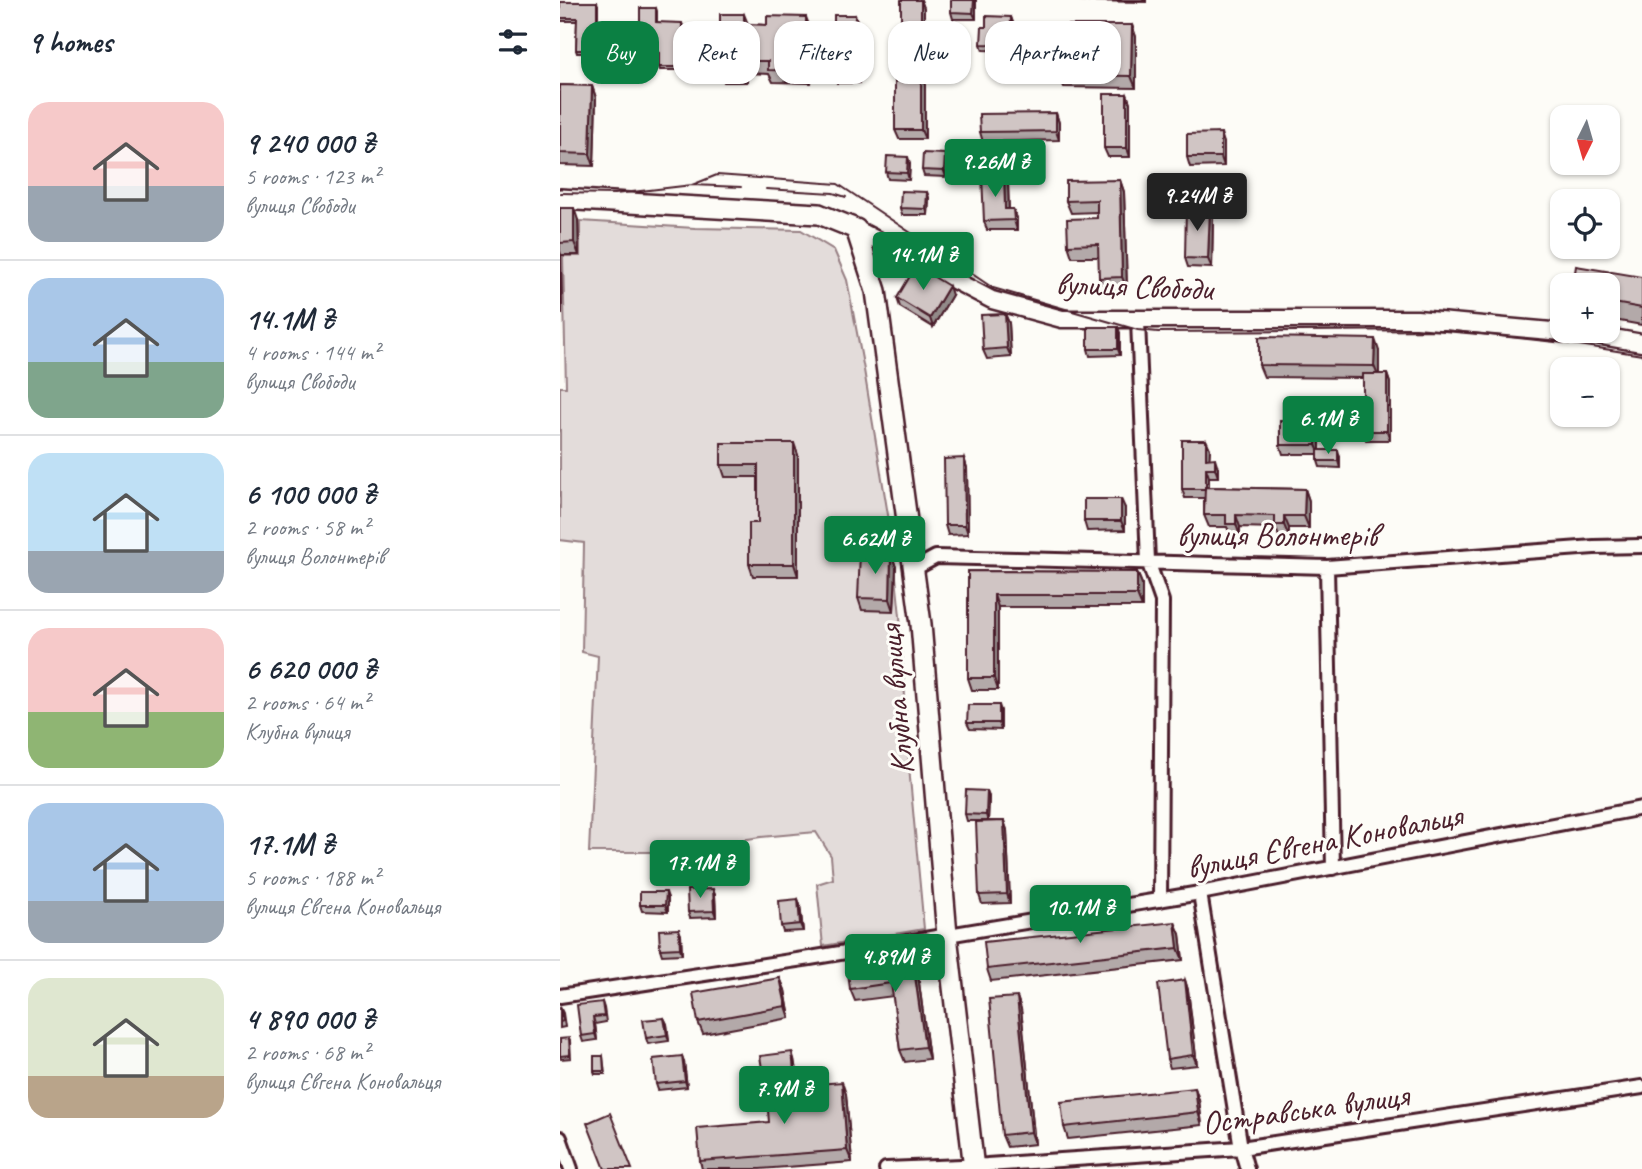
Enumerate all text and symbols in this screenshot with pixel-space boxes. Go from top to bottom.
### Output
chip: Buy [581,21,659,84]
chip: Rent [673,21,760,84]
chip: Filters [774,21,874,84]
chip: New [888,21,971,84]
chip: Apartment [985,21,1121,84]
text: 9 homes [28,23,112,61]
icon: filters [494,23,532,61]
north arrow [1550,105,1620,175]
map controls [1550,105,1620,427]
text: 9 240 000 ₴ [245,124,375,162]
icon: home [84,130,168,214]
pin: 9.26M ₴ [930,140,1060,199]
text: 9.26M ₴ [961,147,1029,176]
text: 5 rooms · 123 m² [245,162,380,191]
pin: 9.24M ₴ [1132,174,1262,233]
text: 9.24M ₴ [1163,181,1231,210]
button: locate [1550,189,1620,259]
text: вулиця Свободи [245,191,354,220]
pin: 14.1M ₴ [858,232,988,292]
text: 14.1M ₴ [889,240,957,269]
street label: вулиця Свободи [1055,262,1216,310]
button: + [1550,273,1620,343]
text: 14.1M ₴ [245,300,334,338]
icon: home [84,306,168,390]
text: 4 rooms · 144 m² [245,338,380,367]
button: − [1550,357,1620,427]
text: вулиця Свободи [245,367,354,396]
pin: 6.1M ₴ [1271,396,1385,456]
text: 6.1M ₴ [1299,404,1357,433]
text: 6 100 000 ₴ [245,475,376,513]
icon: home [84,481,168,565]
text: 2 rooms · 58 m² [245,513,369,542]
street label: вулиця Волонтерів [1177,514,1385,556]
pin: 6.62M ₴ [810,516,940,576]
text: 6.62M ₴ [840,524,910,553]
text: вулиця Волонтерів [245,542,385,571]
street label: Клубна вулиця [868,621,923,776]
text: 6 620 000 ₴ [245,650,376,688]
icon: home [84,656,168,740]
text: 2 rooms · 64 m² [245,688,369,717]
text: Клубна вулиця [245,717,349,746]
street label: вулиця Євгена Коновальця [1183,793,1468,888]
text: 17.1M ₴ [245,825,334,863]
icon: home [84,831,168,915]
pin: 17.1M ₴ [635,841,765,900]
text: 17.1M ₴ [666,848,734,877]
text: 5 rooms · 188 m² [245,863,380,892]
pin: 10.1M ₴ [1015,886,1145,945]
text: вулиця Євгена Коновальця [245,892,440,921]
text: 10.1M ₴ [1046,893,1114,922]
pin: 4.89M ₴ [830,934,960,994]
text: 4.89M ₴ [861,942,929,971]
text: 4 890 000 ₴ [245,1000,375,1038]
icon: home [84,1006,168,1090]
text: 2 rooms · 68 m² [245,1038,369,1067]
pin: 7.9M ₴ [727,1066,841,1126]
text: вулиця Євгена Коновальця [245,1067,440,1096]
street label: Остравська вулиця [1199,1073,1414,1144]
text: 7.9M ₴ [755,1074,813,1103]

